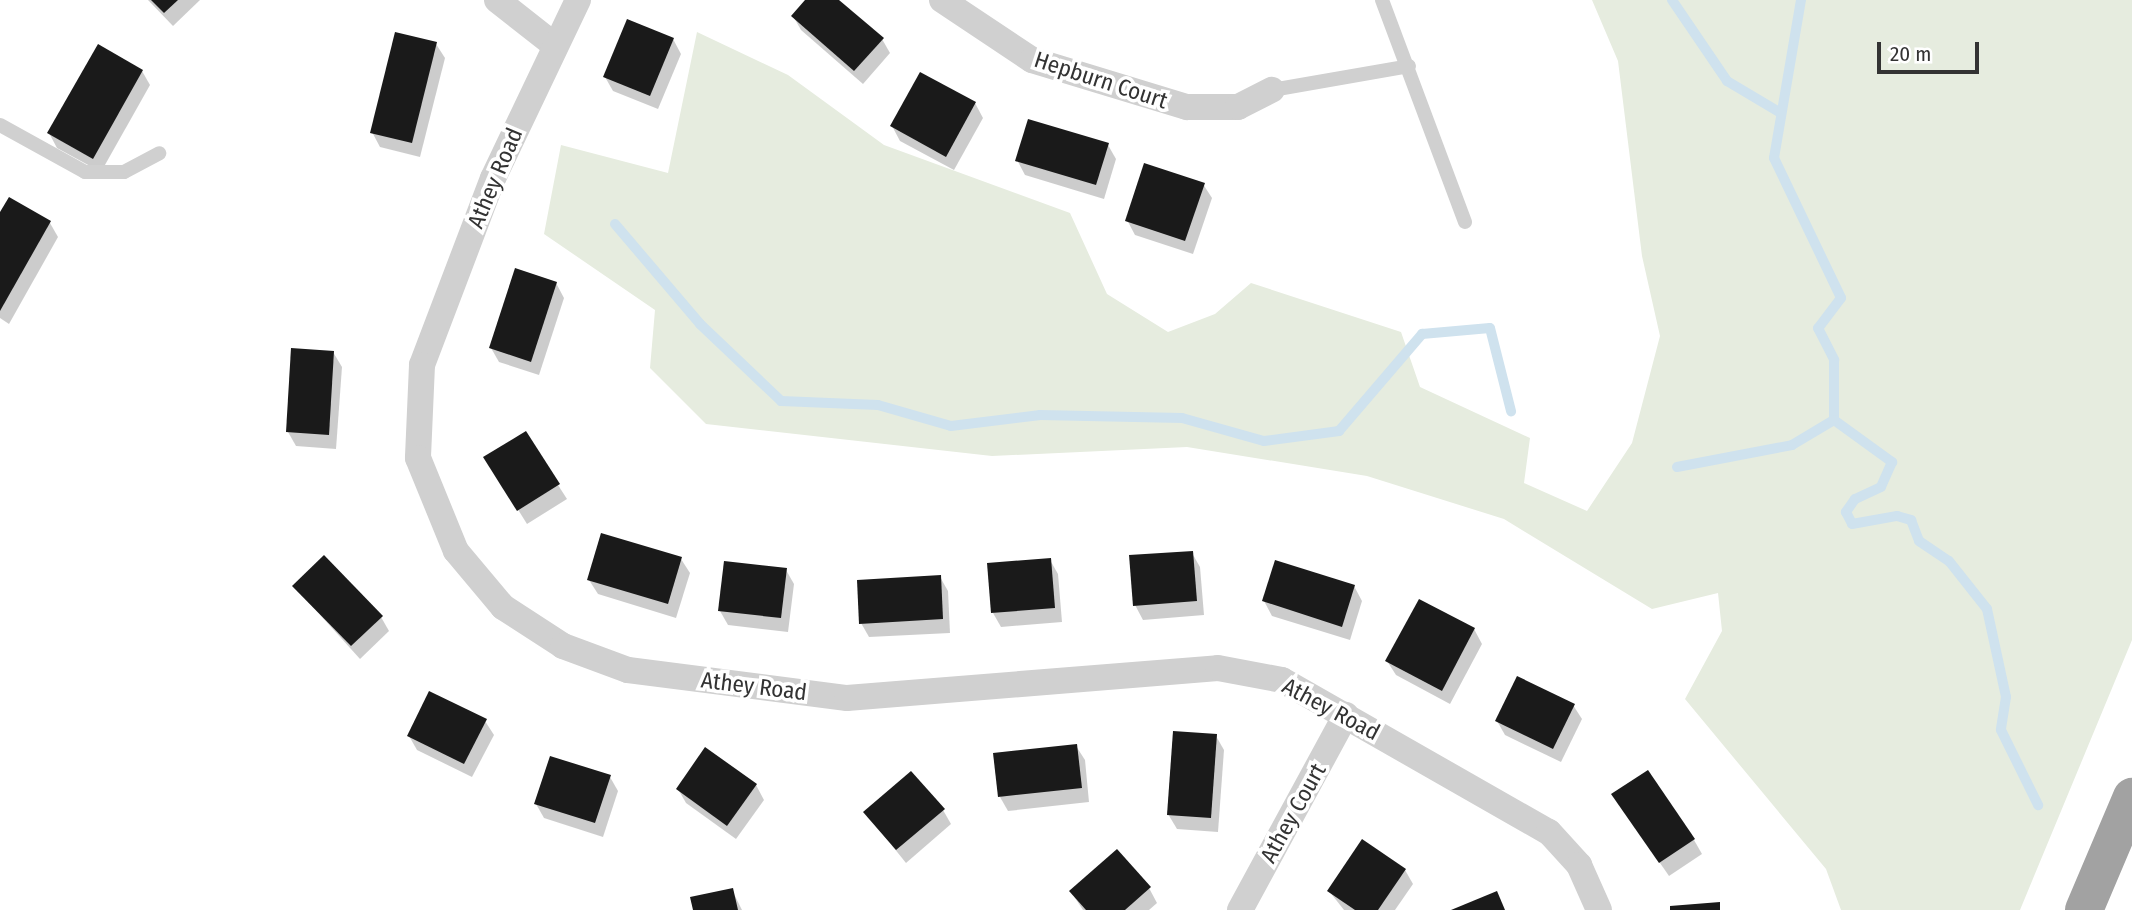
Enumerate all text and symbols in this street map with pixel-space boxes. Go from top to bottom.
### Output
scale bar [1880,28,1982,72]
text: 20 m [1890,41,1931,67]
street label: Hepburn Court [1031,46,1171,114]
street label: Athey Road [462,124,528,232]
street label: Athey Road [700,666,808,706]
street label: Athey Road [1278,672,1384,746]
street label: Athey Court [1254,758,1332,868]

